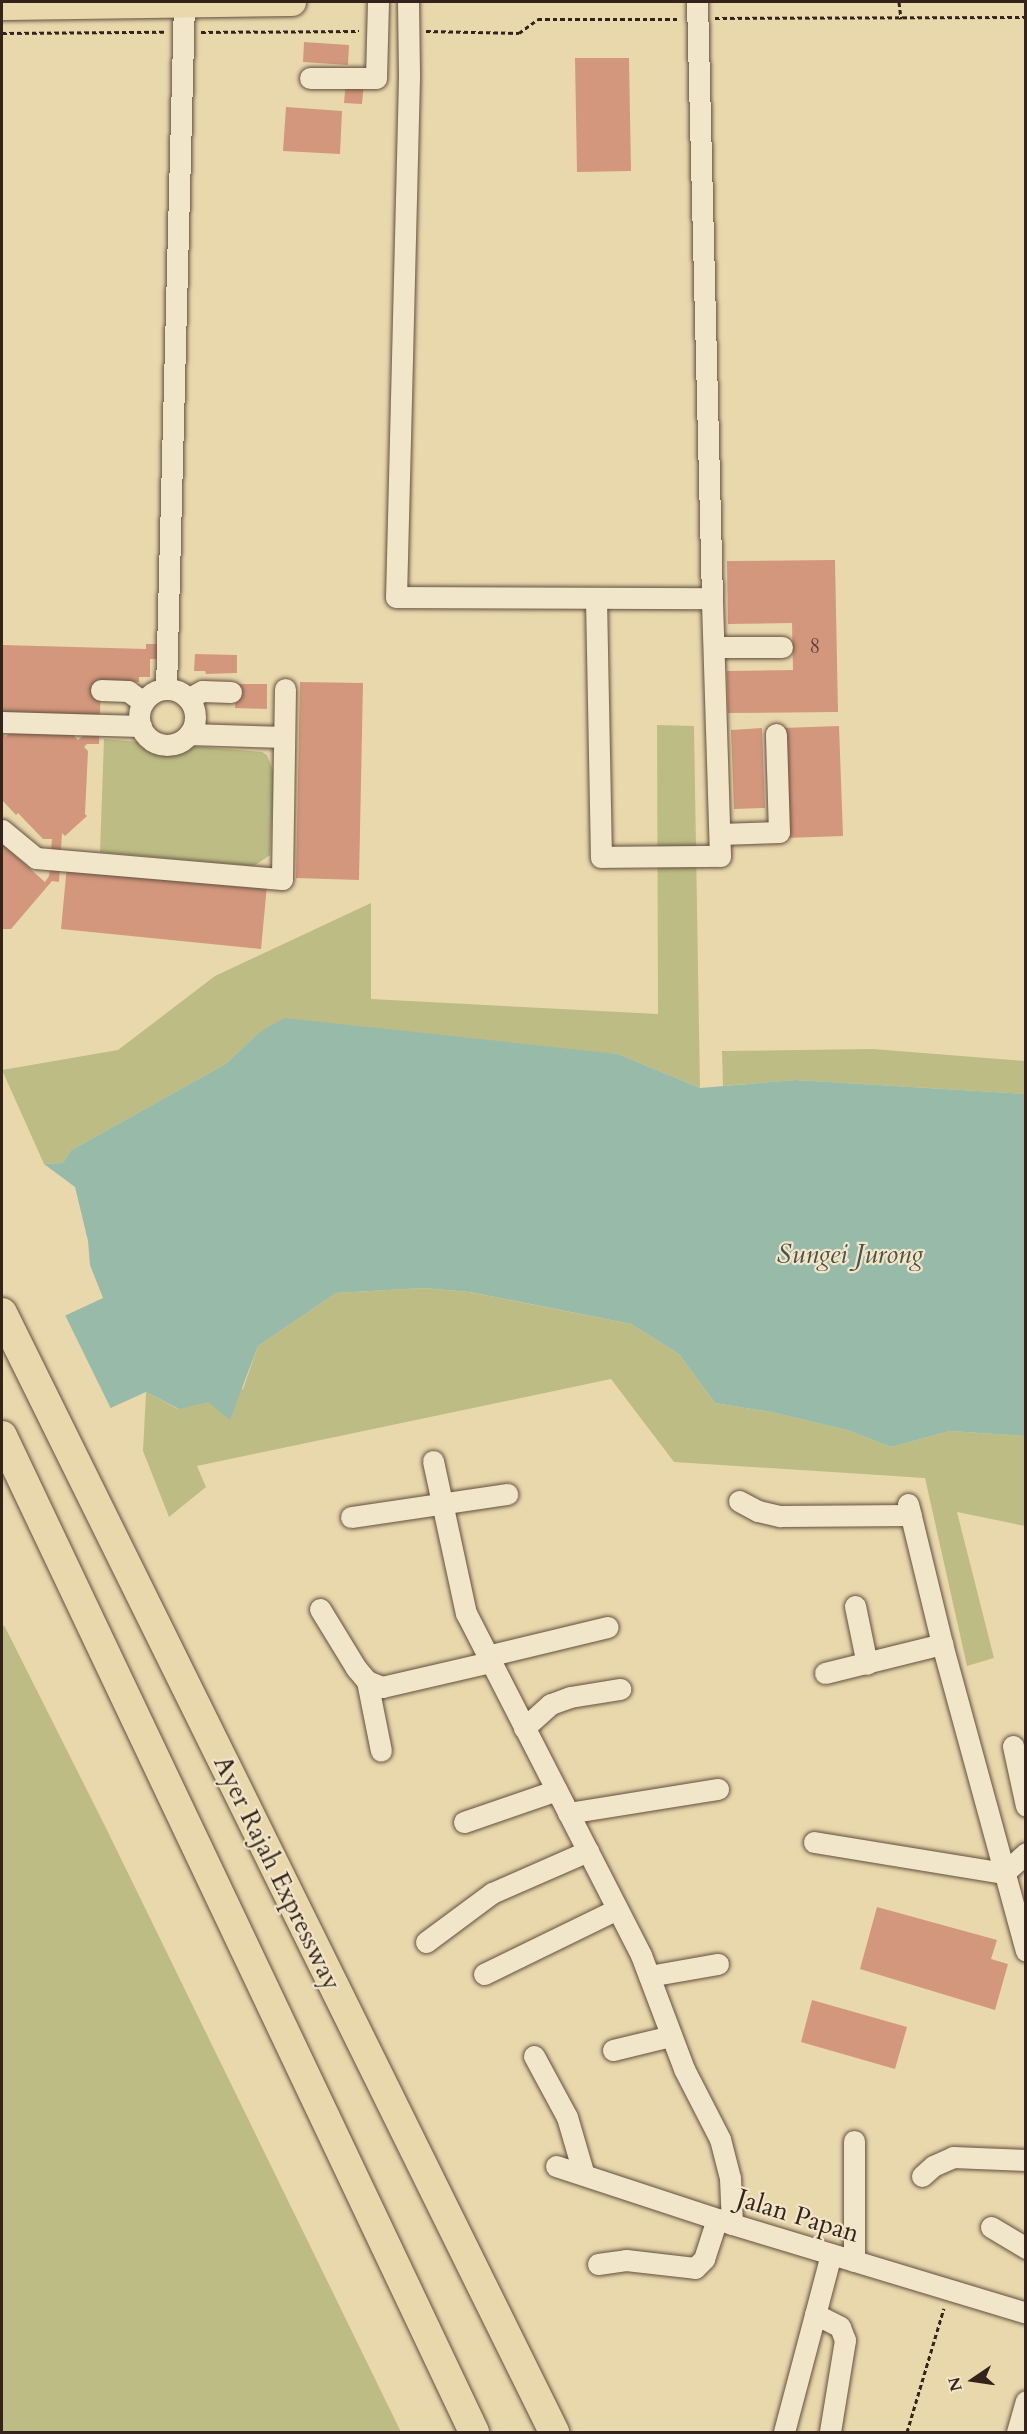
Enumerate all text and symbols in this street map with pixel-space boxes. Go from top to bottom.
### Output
house number: 8 [809,634,821,660]
water label: Sungei Jurong [777,1239,923,1271]
street label: Ayer Rajah Expressway [207,1751,347,1995]
street label: Jalan Papan [733,2183,863,2249]
north arrow [943,2350,1003,2410]
text: N [943,2375,968,2393]

